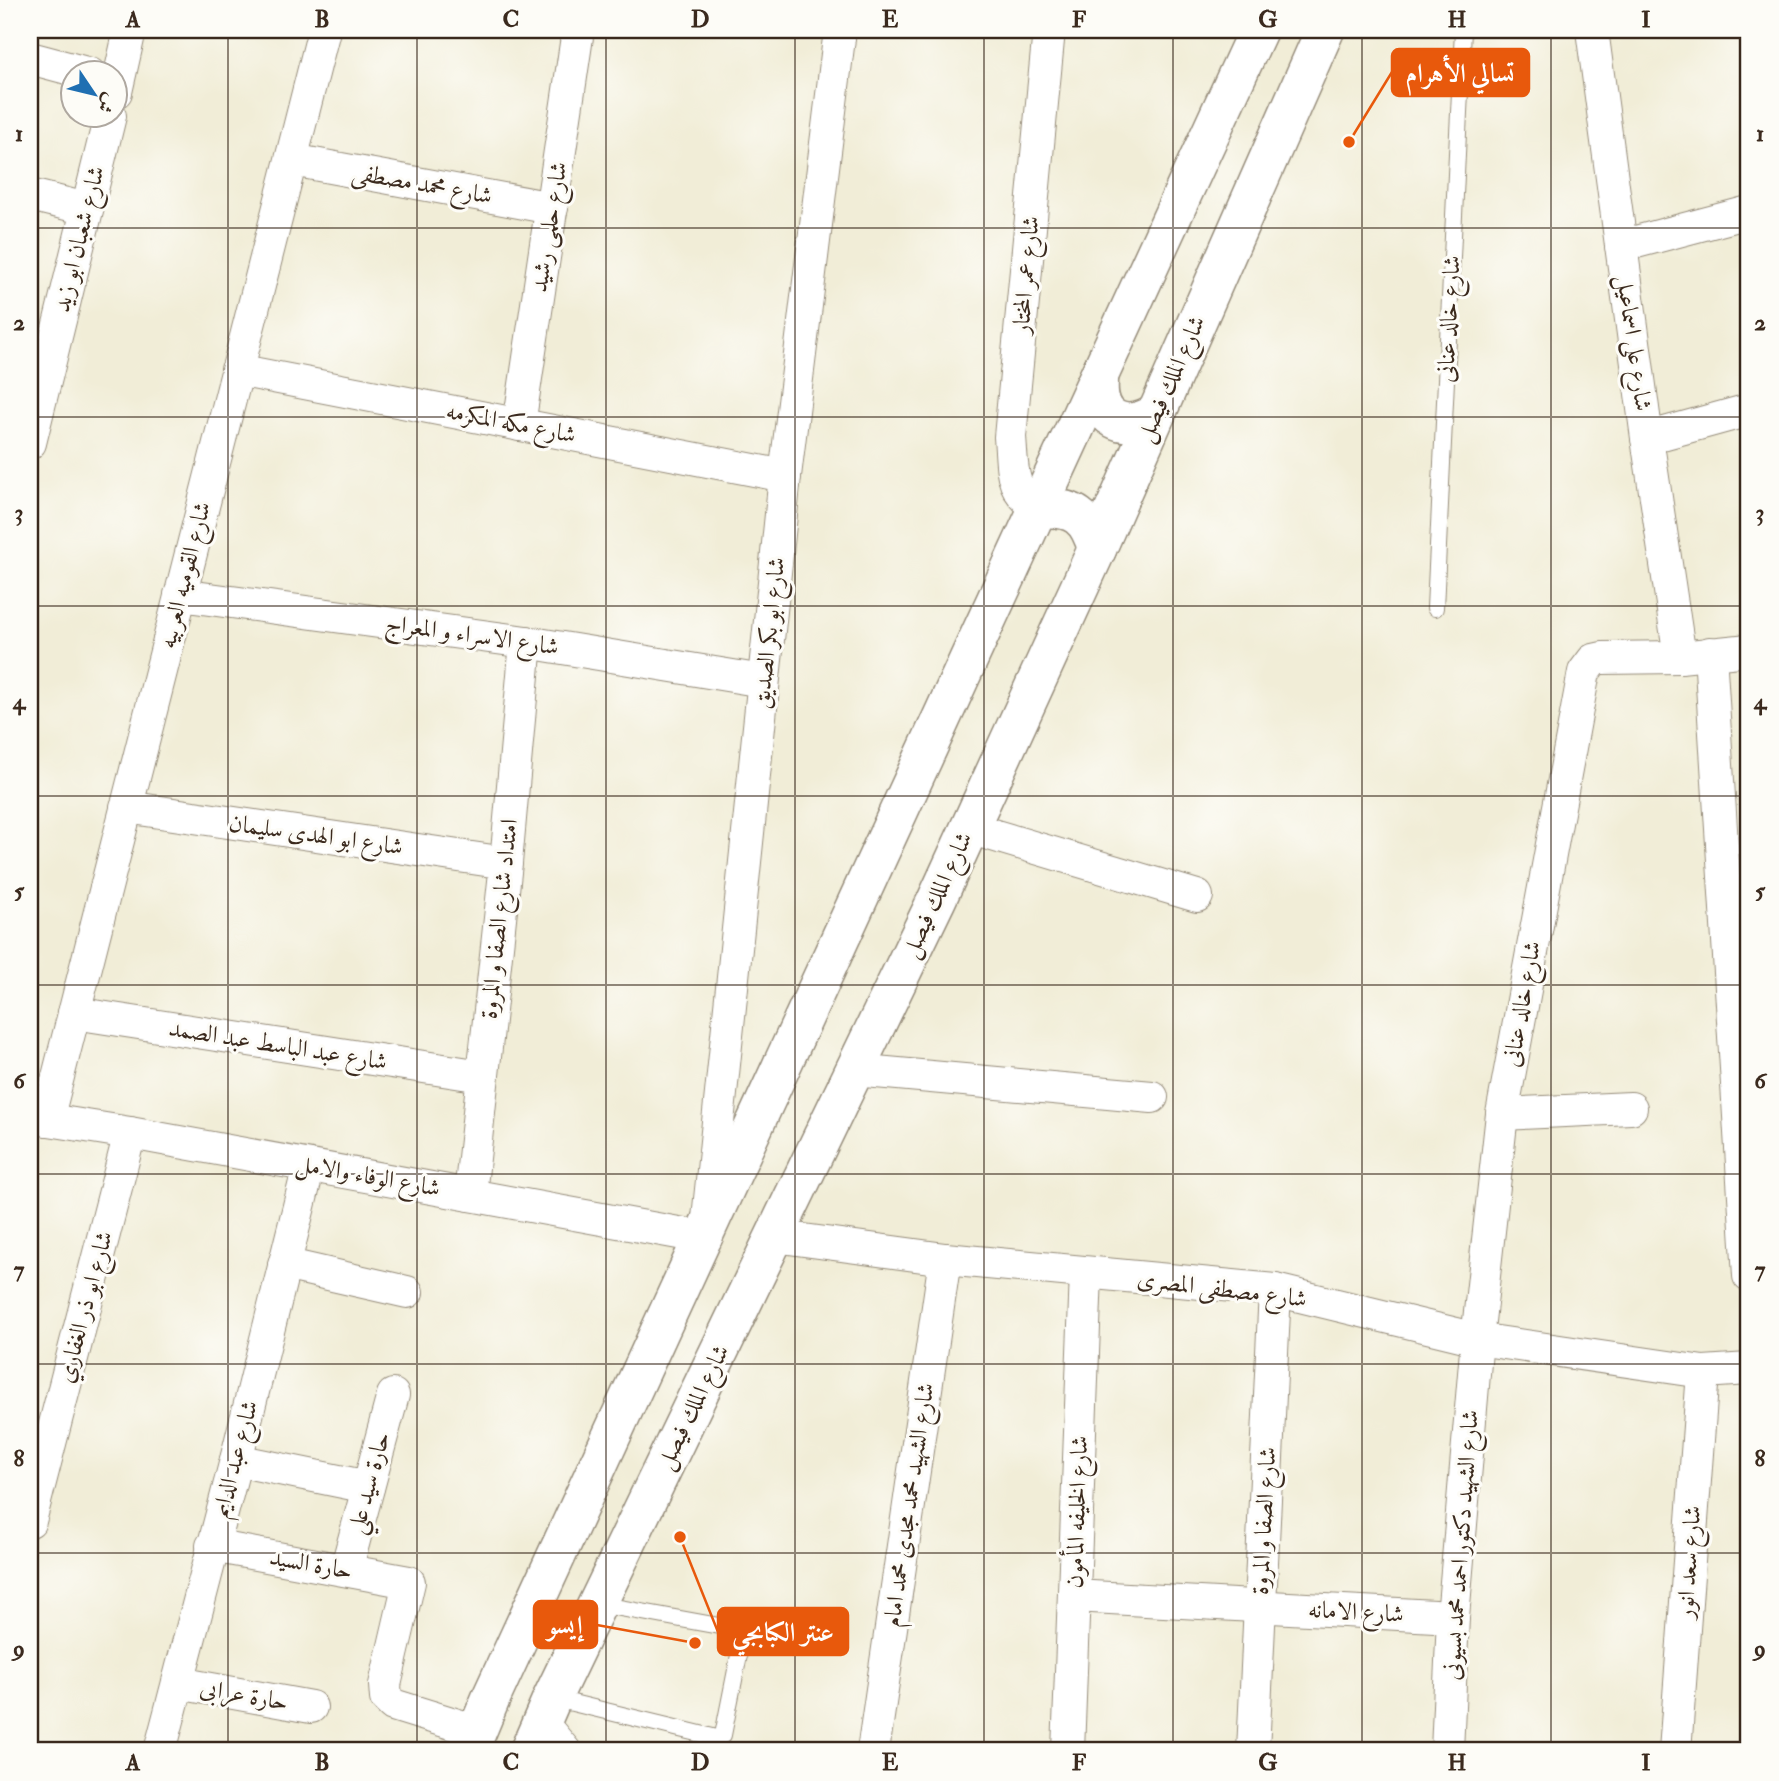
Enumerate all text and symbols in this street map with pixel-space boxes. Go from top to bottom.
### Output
text: A [125,5,141,34]
text: B [314,5,330,34]
text: C [503,5,519,34]
text: D [691,5,709,34]
text: E [882,5,899,34]
text: F [1072,5,1087,34]
text: G [1258,5,1278,34]
text: H [1448,5,1467,34]
text: I [1641,5,1651,34]
callout: تسالي الأهرام [1392,49,1529,96]
text: تسالي الأهرام [1406,54,1514,96]
north arrow [60,60,130,130]
text: ش [92,89,122,118]
text: 1 [15,119,23,148]
text: 1 [1756,119,1764,148]
street label: شارع محمد مصطفى [349,156,495,216]
street label: شارع حلمى رشيد [523,159,579,295]
street label: شارع شعبان ابو زيد [46,163,116,316]
street label: شارع عمر المختار [1005,215,1051,338]
street label: شارع خالد عنانى [1430,255,1472,384]
street label: شارع على اسماعيل [1605,273,1659,414]
text: 2 [13,308,25,337]
text: 2 [1754,308,1766,337]
street label: شارع الملك فيصل [1129,311,1216,449]
street label: شارع مكه المكرمه [443,395,579,455]
text: 3 [15,498,23,527]
street label: شارع القوميه العربيه [152,498,222,653]
text: 3 [1756,498,1764,527]
street label: شارع ابو بكر الصديق [746,556,796,711]
street label: شارع الاسراء و المعراج [383,607,561,667]
text: 4 [12,687,27,716]
text: 4 [1753,687,1768,716]
street label: شارع ابو الهدى سليمان [226,807,405,867]
street label: امتداد شارع الصفا و المروة [473,817,529,1021]
street label: شارع الملك فيصل [894,827,983,965]
text: 5 [14,876,25,905]
text: 5 [1755,876,1766,905]
street label: شارع خالد عنانى [1496,939,1552,1070]
street label: شارع عبد الباسط عبد الصمد [166,1012,389,1082]
text: 6 [13,1066,27,1095]
text: 6 [1754,1066,1768,1095]
street label: شارع الوفاء والامل [293,1148,443,1208]
street label: شارع ابو ذر الغفاري [50,1228,124,1387]
text: 7 [14,1255,25,1284]
text: 7 [1755,1255,1766,1284]
street label: شارع مصطفى المصرى [1135,1263,1309,1319]
street label: شارع الملك فيصل [649,1339,740,1476]
street label: شارع الشهيد محمد مجدى محمد امام [877,1381,946,1630]
street label: شارع عبد الدايم [204,1397,270,1522]
street label: شارع الشهيد دكتور احمد محمد بسيونى [1436,1409,1490,1682]
street label: حارة سيد علي [340,1428,404,1539]
street label: شارع الخليفه المأمون [1057,1435,1099,1589]
text: 8 [14,1444,25,1473]
text: 8 [1755,1444,1766,1473]
street label: شارع الصفا و المروة [1245,1446,1287,1596]
street label: شارع سعد انور [1669,1505,1712,1622]
street label: حارة السيد [267,1541,355,1587]
street label: شارع الامانه [1307,1594,1405,1634]
callout: إيسو [534,1601,597,1648]
callout: عنتر الكبابجي [718,1608,848,1655]
text: إيسو [544,1610,585,1643]
text: عنتر الكبابجي [732,1617,834,1656]
text: 9 [11,1634,25,1663]
text: 9 [1752,1634,1766,1663]
street label: حارة عرابى [197,1672,291,1719]
text: A [125,1748,141,1777]
text: B [314,1748,330,1777]
text: C [503,1748,519,1777]
text: D [691,1748,709,1777]
text: E [882,1748,899,1777]
text: F [1072,1748,1087,1777]
text: G [1258,1748,1278,1777]
text: H [1448,1748,1467,1777]
text: I [1641,1748,1651,1777]

